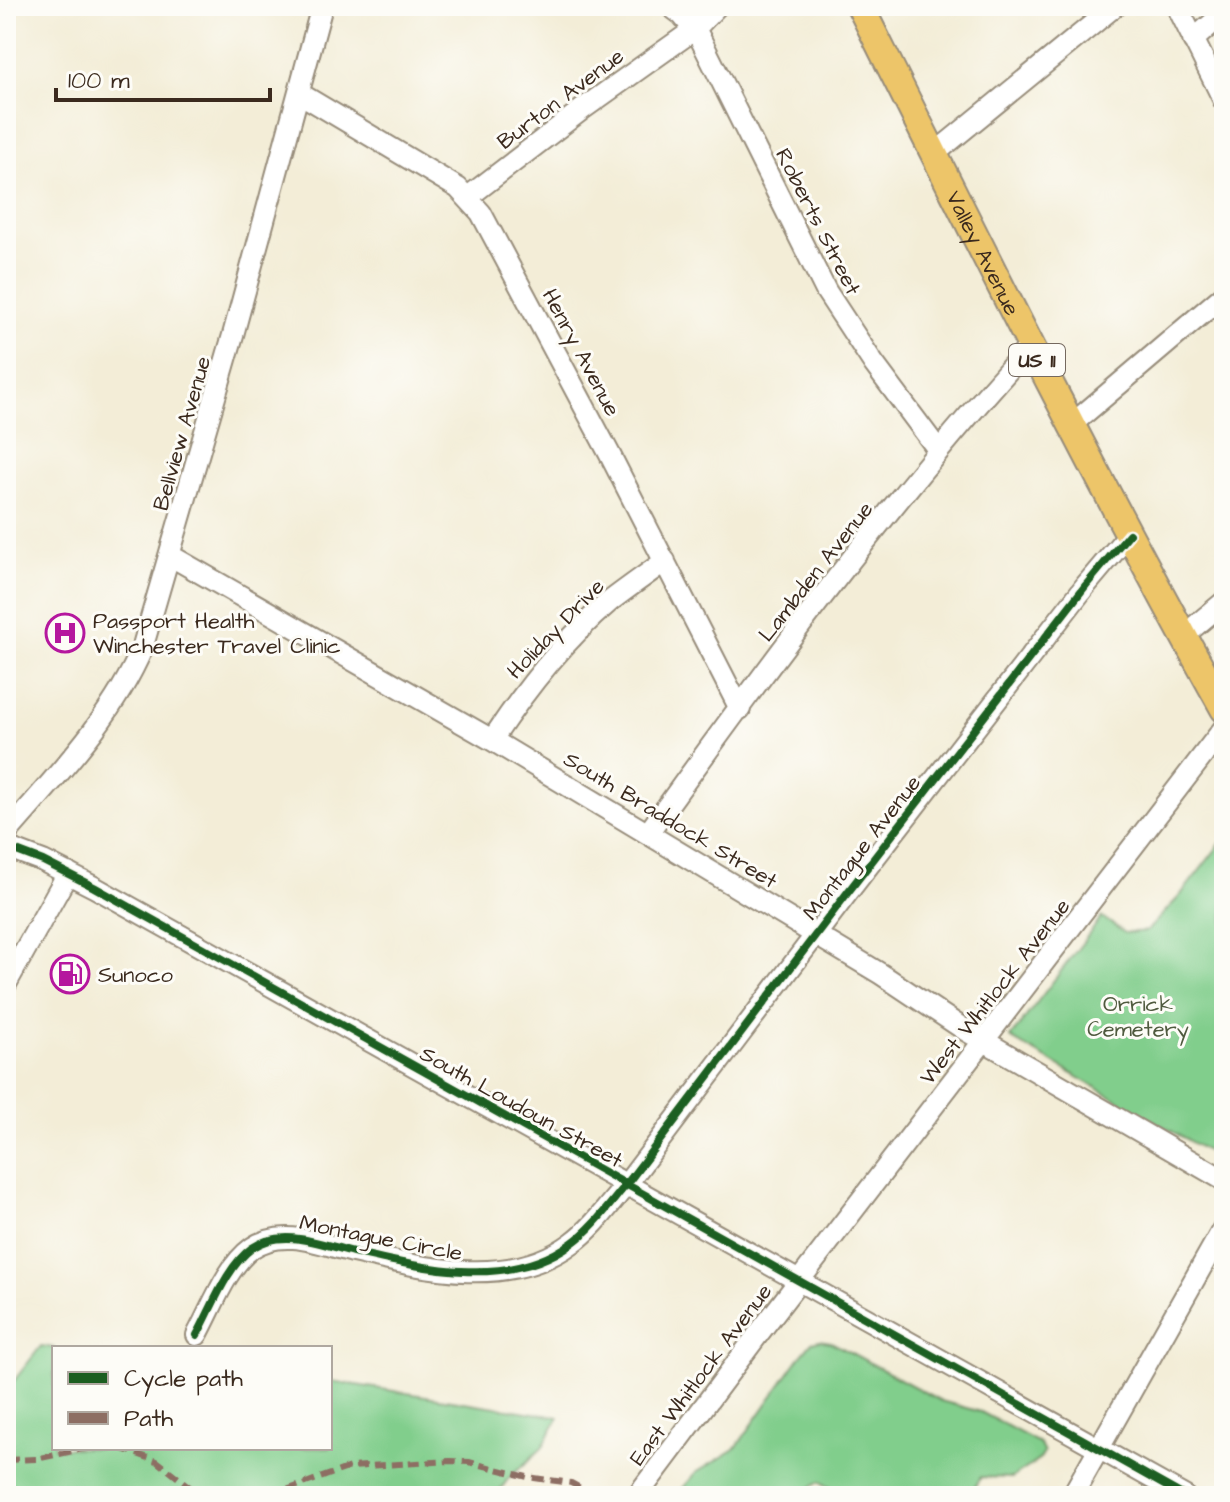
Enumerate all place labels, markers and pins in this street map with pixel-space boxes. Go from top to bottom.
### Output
place label: Passport Health Winchester Travel Clinic [93,606,341,662]
hospital icon: Passport Health Winchester Travel Clinic [44,612,86,654]
fuel station icon: Sunoco [49,953,91,995]
place label: Sunoco [98,960,174,991]

